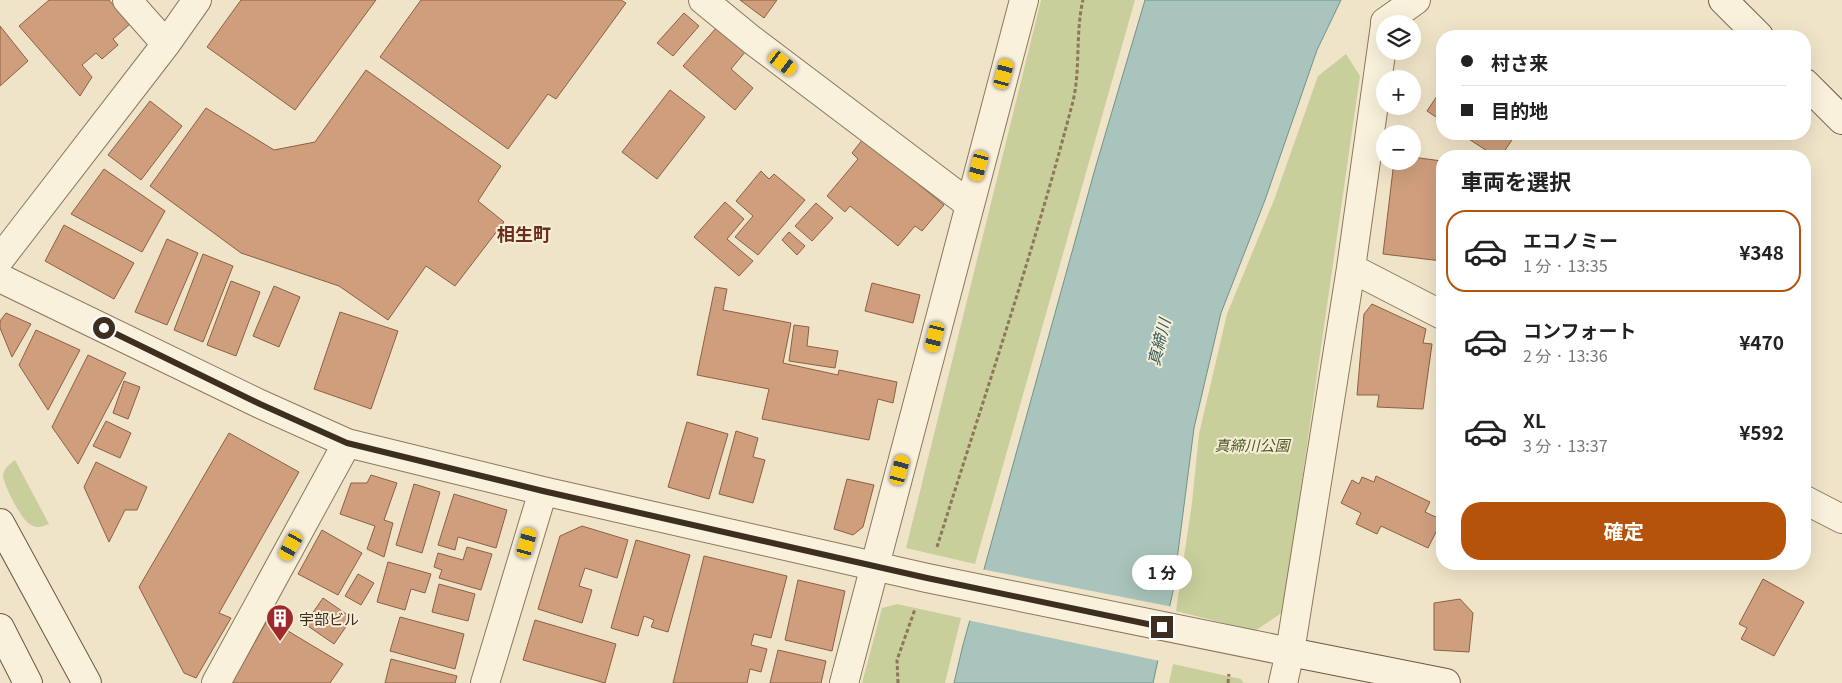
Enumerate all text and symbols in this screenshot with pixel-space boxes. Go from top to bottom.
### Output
map controls [1376,15,1421,170]
button: layers [1376,15,1421,60]
car [766,48,799,78]
text: 村さ来 [1491,48,1548,75]
car [992,58,1015,90]
button: + [1376,70,1421,115]
text: 目的地 [1491,96,1548,123]
button: − [1376,125,1421,170]
car [967,150,990,182]
text: 車両を選択 [1461,164,1571,196]
district label: 相生町 [497,220,551,246]
text: エコノミー [1523,226,1618,253]
icon: car [1463,229,1508,274]
text: ¥348 [1739,238,1784,265]
text: 1 分 · 13:35 [1523,253,1608,277]
water label: 真締川 [1141,314,1176,368]
text: コンフォート [1523,316,1636,343]
route start [93,317,115,339]
icon: car [1463,319,1508,364]
car [924,321,945,353]
text: ¥470 [1739,328,1784,355]
text: 2 分 · 13:36 [1523,343,1608,367]
text: XL [1523,406,1546,433]
icon: car [1463,409,1508,454]
text: ¥592 [1739,418,1784,445]
text: 3 分 · 13:37 [1523,433,1608,457]
park label: 真締川公園 [1214,434,1291,455]
car [888,454,911,486]
button: 確定 [1461,502,1786,560]
car [515,527,538,559]
car [277,529,304,563]
callout: 1 分 [1132,554,1192,590]
text: 1 分 [1147,560,1177,584]
building icon: 宇部ビル [265,603,295,642]
place label: 宇部ビル [299,608,359,629]
route end [1151,616,1173,638]

